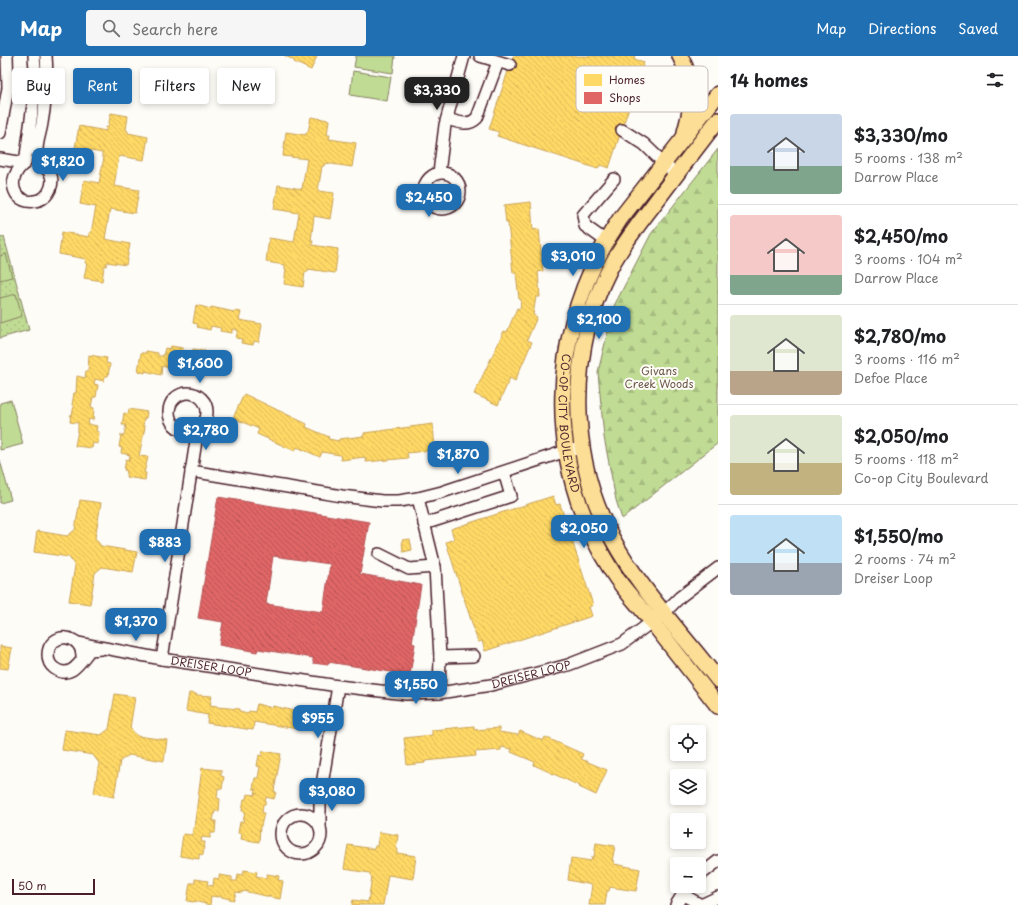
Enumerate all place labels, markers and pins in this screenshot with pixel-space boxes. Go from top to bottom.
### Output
pin: $3,330 [404,77,470,111]
pin: $1,820 [30,148,96,182]
pin: $2,450 [396,184,462,218]
pin: $3,010 [540,243,606,277]
pin: $2,100 [566,306,632,340]
pin: $1,600 [167,350,233,384]
pin: $2,780 [173,417,239,451]
pin: $1,870 [425,441,491,475]
pin: $2,050 [551,515,617,549]
pin: $883 [141,529,189,563]
pin: $1,370 [103,608,169,642]
pin: $1,550 [383,671,449,705]
pin: $955 [294,705,342,739]
pin: $3,080 [299,778,365,812]

